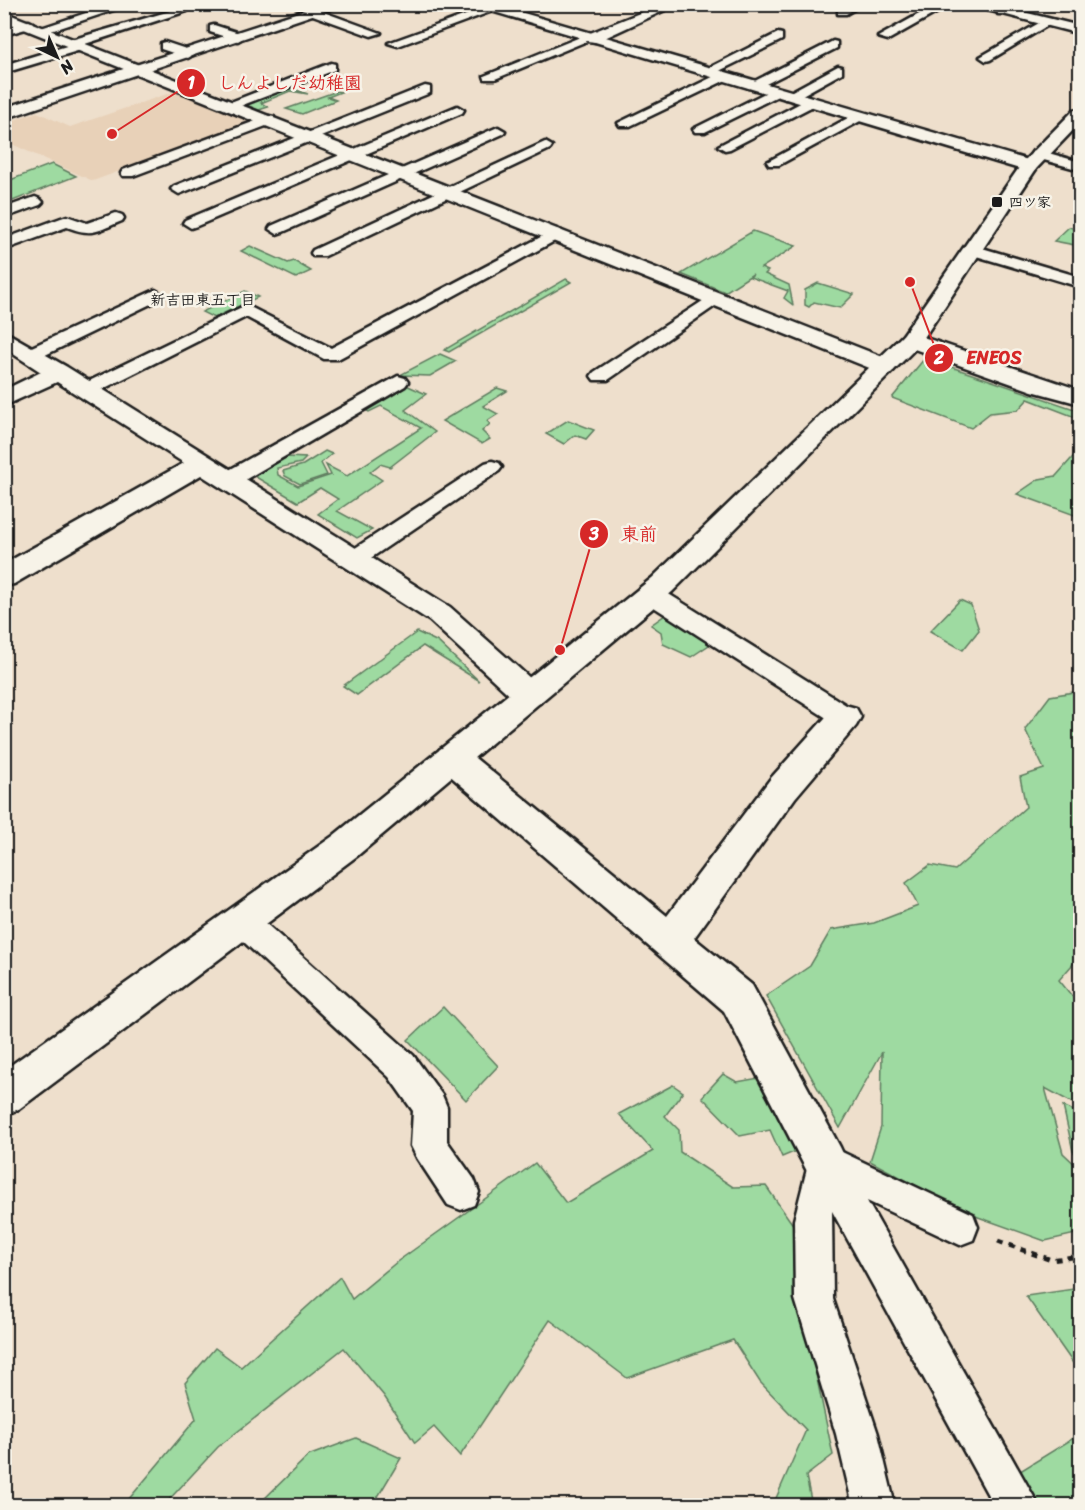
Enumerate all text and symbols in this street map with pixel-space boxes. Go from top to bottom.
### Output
north arrow [27,27,87,87]
text: N [52,52,82,82]
callout: しんよしだ幼稚園 [176,65,374,101]
text: 1 [187,67,195,99]
text: しんよしだ幼稚園 [218,67,362,99]
place label: 四ツ家 [1009,190,1051,215]
marker: 四ツ家 [990,195,1004,209]
district label: 新吉田東五丁目 [150,287,256,313]
callout: ENEOS [924,340,1033,376]
text: 2 [933,342,945,374]
text: ENEOS [966,342,1022,374]
callout: 東前 [579,516,669,552]
text: 3 [588,518,599,550]
text: 東前 [621,518,657,550]

